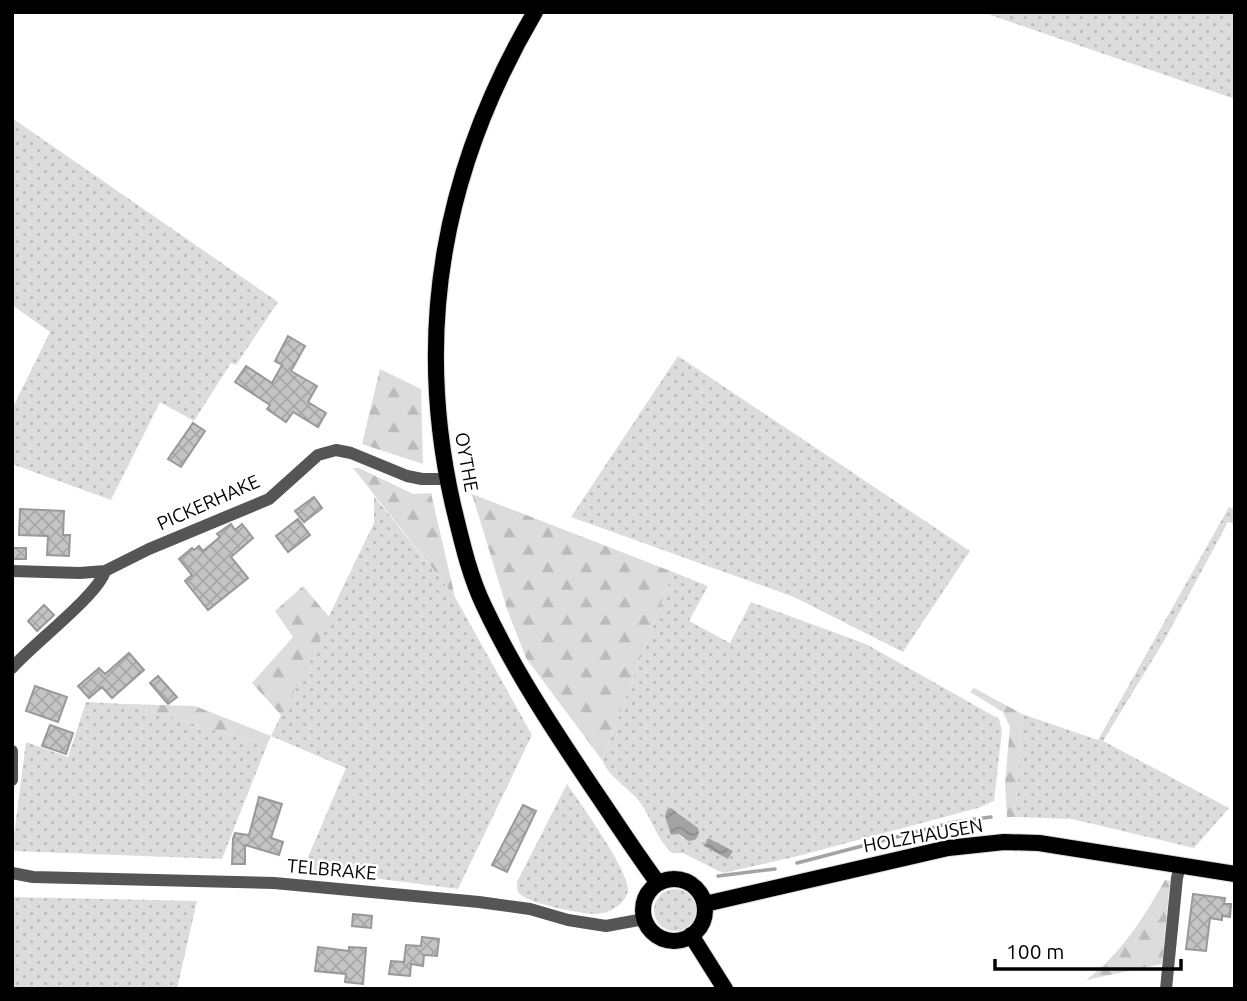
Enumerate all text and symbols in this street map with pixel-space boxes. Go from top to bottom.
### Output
street label: OYTHE [451,430,483,494]
street label: PICKERHAKE [153,470,263,534]
street label: HOLZHAUSEN [861,814,985,856]
street label: TELBRAKE [286,854,378,884]
scale bar [995,928,1180,972]
text: 100 m [1006,939,1064,963]

